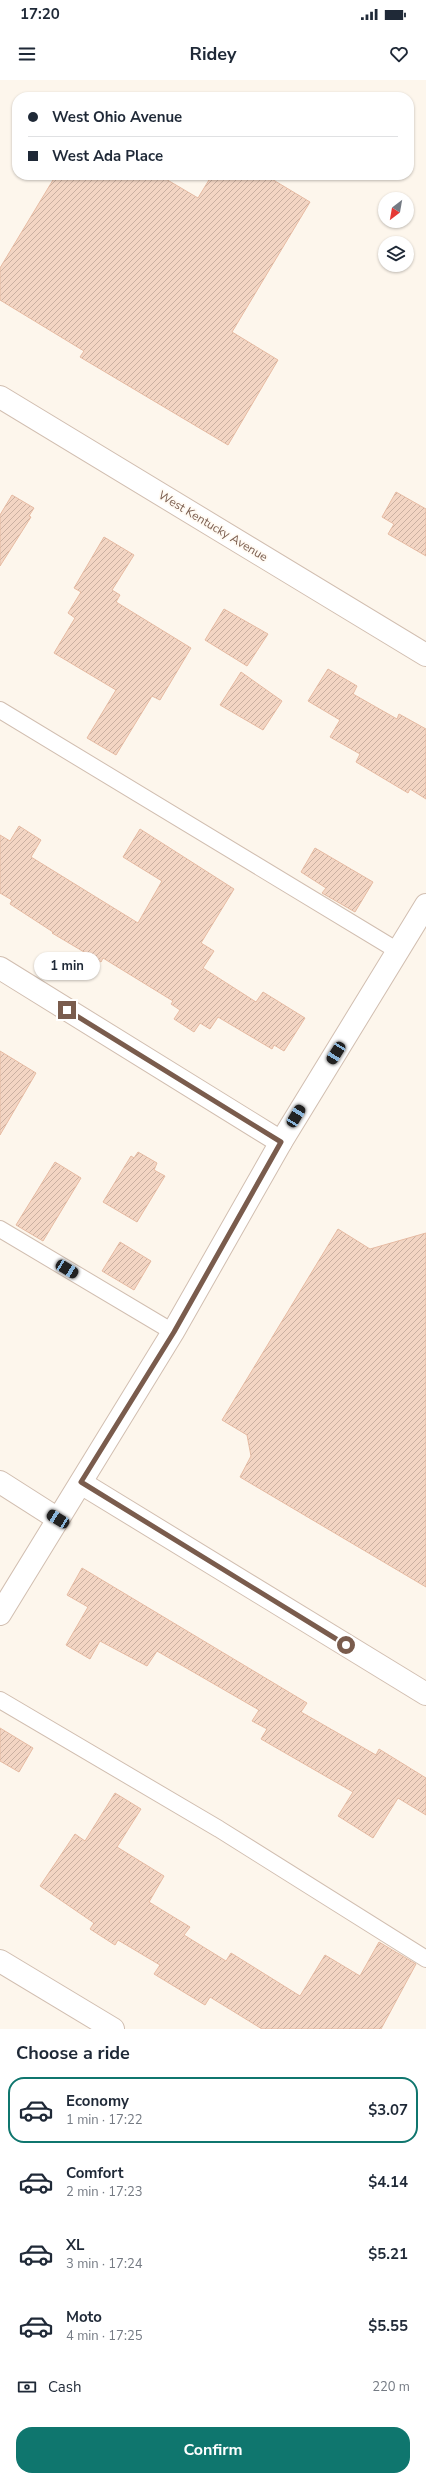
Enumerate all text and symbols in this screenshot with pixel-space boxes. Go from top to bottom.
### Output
text: 17:20 [20,4,60,24]
text: Ridey [190,42,236,66]
icon: menu [16,43,38,65]
icon: heart [388,43,410,65]
text: West Ohio Avenue [52,107,182,127]
text: West Ada Place [52,146,163,166]
north arrow [378,192,414,228]
map controls [378,192,414,272]
button: layers [378,236,414,272]
street label: West Kentucky Avenue [155,487,271,565]
callout: 1 min [34,952,100,980]
text: 1 min [50,957,84,975]
route end [58,1001,76,1019]
car [325,1040,347,1066]
car [285,1103,307,1129]
car [54,1258,80,1280]
car [45,1508,71,1530]
route start [337,1636,355,1654]
text: Choose a ride [16,2041,130,2065]
text: Economy [66,2091,129,2111]
icon: car [18,2092,54,2128]
text: $3.07 [368,2100,408,2120]
text: 1 min · 17:22 [66,2111,142,2129]
text: Comfort [66,2163,123,2183]
icon: car [18,2164,54,2200]
text: $4.14 [368,2172,408,2192]
text: 2 min · 17:23 [66,2183,142,2201]
text: XL [66,2235,85,2255]
icon: car [18,2236,54,2272]
text: $5.21 [368,2244,408,2264]
text: 3 min · 17:24 [66,2255,142,2273]
text: Moto [66,2307,102,2327]
icon: car [18,2308,54,2344]
text: $5.55 [368,2316,408,2336]
text: 4 min · 17:25 [66,2327,142,2345]
icon: cash [16,2376,38,2398]
text: Cash [48,2377,82,2397]
text: 220 m [372,2378,410,2396]
button: Confirm [16,2427,410,2473]

